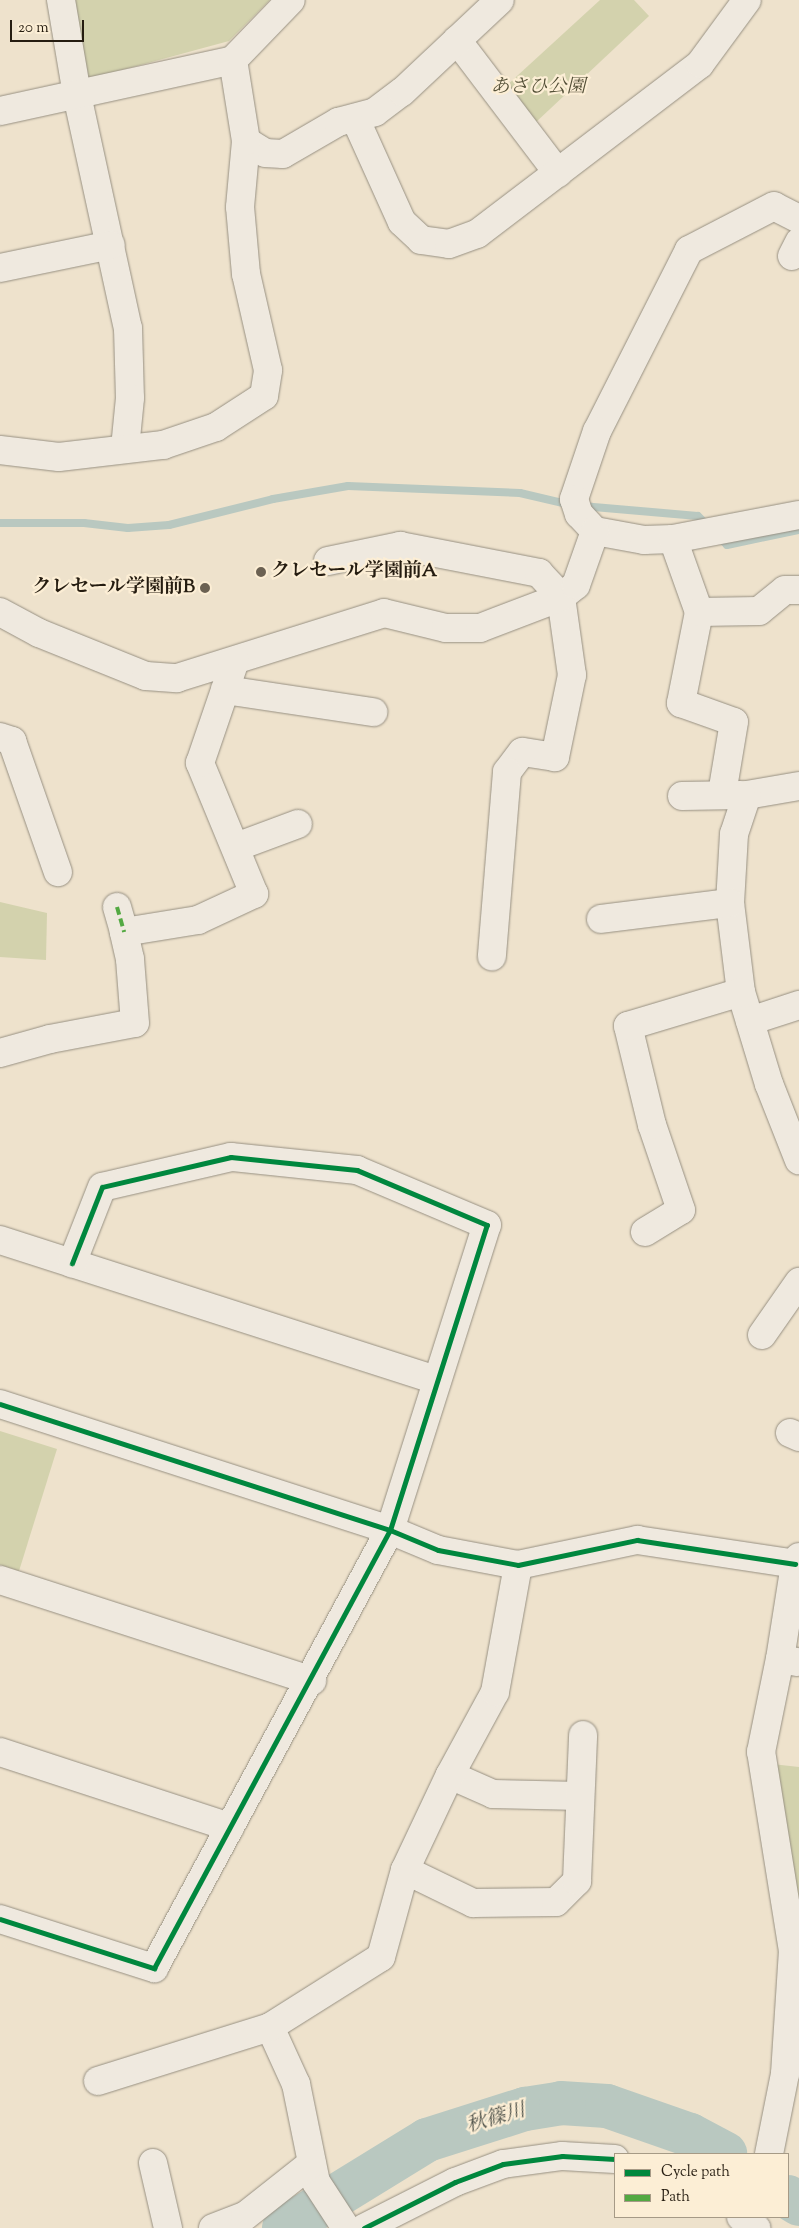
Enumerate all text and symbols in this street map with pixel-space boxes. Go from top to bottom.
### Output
scale bar [12,10,86,42]
text: 20 m [18,18,49,39]
park label: あさひ公園 [491,77,585,99]
place label: クレセール学園前A [271,561,438,583]
marker: クレセール学園前A [255,566,267,578]
place label: クレセール学園前B [32,577,195,599]
marker: クレセール学園前B [199,582,211,594]
water label: 秋篠川 [464,2099,528,2139]
legend [614,2153,789,2218]
text: Cycle path [661,2162,730,2183]
text: Path [661,2187,690,2208]

